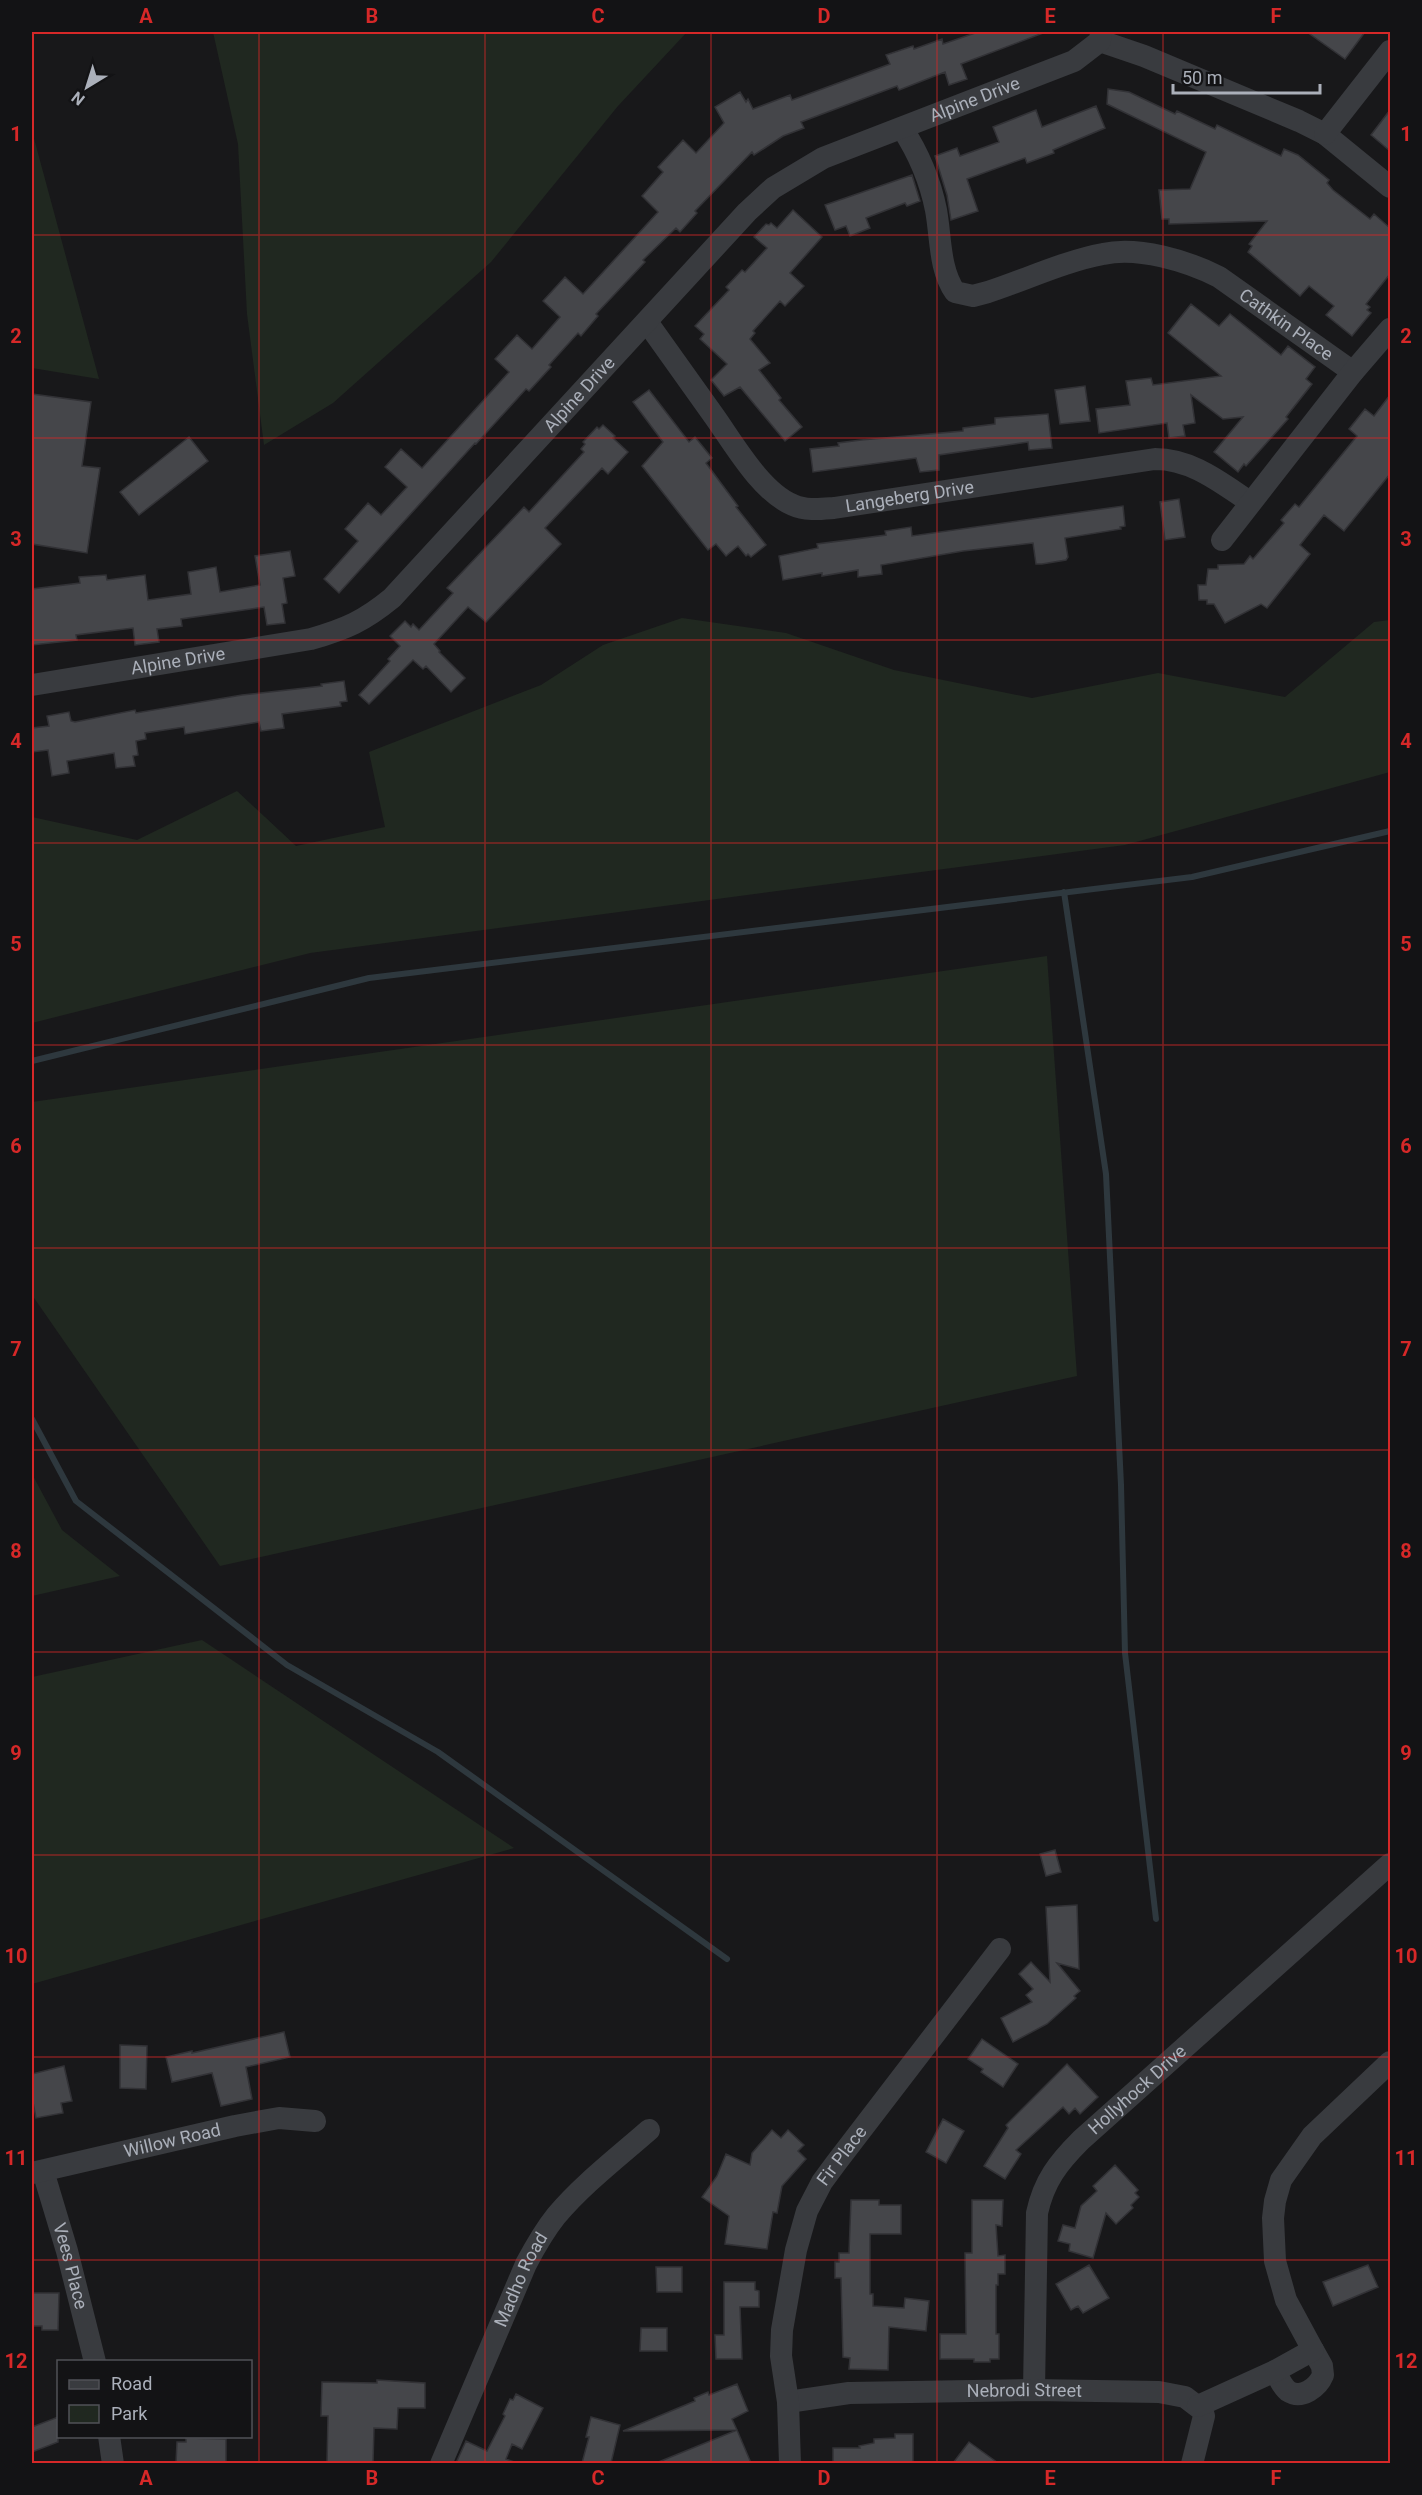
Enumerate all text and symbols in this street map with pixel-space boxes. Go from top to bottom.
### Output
text: A [139,4,153,28]
text: B [366,4,378,28]
text: C [591,4,605,28]
text: D [818,4,831,28]
text: E [1044,4,1056,28]
text: F [1271,4,1282,28]
north arrow [57,57,117,117]
scale bar [1173,57,1320,95]
text: 50 m [1182,67,1222,88]
street label: Alpine Drive [926,72,1023,126]
text: N [68,87,88,109]
text: 1 [10,122,22,146]
text: 1 [1400,122,1412,146]
street label: Cathkin Place [1236,284,1337,364]
text: 2 [10,324,22,348]
text: 2 [1400,324,1412,348]
street label: Alpine Drive [539,352,619,436]
street label: Langeberg Drive [844,476,975,516]
text: 3 [10,527,22,551]
text: 3 [1400,527,1412,551]
street label: Alpine Drive [129,642,227,679]
text: 4 [10,729,22,753]
text: 4 [1400,729,1412,753]
text: 5 [10,932,22,956]
text: 5 [1400,932,1412,956]
text: 6 [10,1134,22,1158]
text: 6 [1400,1134,1412,1158]
text: 7 [10,1337,22,1361]
text: 7 [1400,1337,1412,1361]
text: 8 [10,1539,22,1563]
text: 8 [1400,1539,1412,1563]
text: 9 [10,1741,22,1765]
text: 9 [1400,1741,1412,1765]
text: 10 [5,1944,27,1968]
text: 10 [1395,1944,1417,1968]
street label: Hollyhock Drive [1084,2040,1190,2139]
street label: Willow Road [122,2119,223,2161]
street label: Fir Place [812,2121,871,2189]
text: 11 [5,2146,27,2170]
text: 11 [1395,2146,1417,2170]
street label: Vees Place [49,2220,92,2311]
street label: Madho Road [490,2228,552,2330]
text: 12 [5,2349,27,2373]
text: 12 [1395,2349,1417,2373]
legend [57,2360,252,2438]
text: Road [111,2373,152,2394]
street label: Nebrodi Street [967,2379,1082,2401]
text: Park [111,2403,148,2424]
text: A [139,2466,153,2490]
text: B [366,2466,378,2490]
text: C [591,2466,605,2490]
text: D [818,2466,831,2490]
text: E [1044,2466,1056,2490]
text: F [1271,2466,1282,2490]

